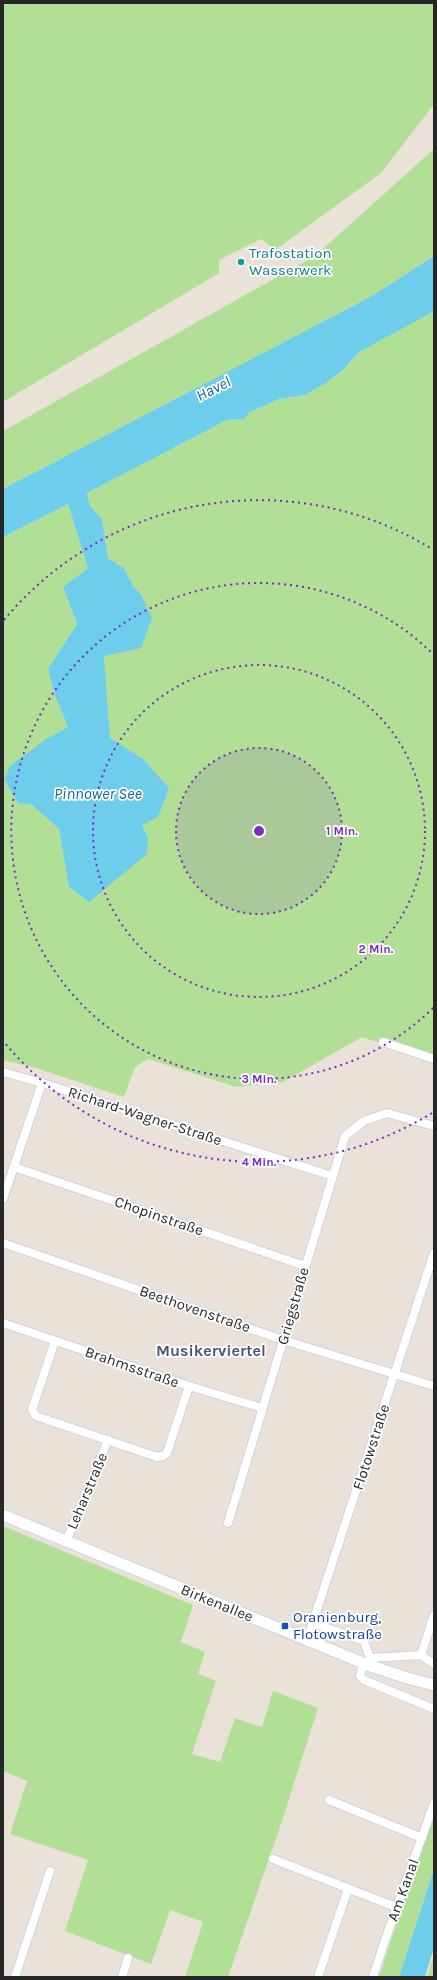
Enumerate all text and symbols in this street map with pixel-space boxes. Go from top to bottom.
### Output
place label: Trafostation Wasserwerk [249,244,332,279]
marker: Trafostation Wasserwerk [236,257,246,267]
water label: Havel [193,372,234,405]
water label: Pinnower See [54,784,142,803]
centre of rings [252,824,266,838]
text: 1 Min. [326,824,358,838]
text: 2 Min. [359,942,394,956]
text: 3 Min. [242,1072,277,1086]
street label: Richard-Wagner-Straße [66,1083,224,1149]
text: 4 Min. [242,1155,277,1169]
street label: Chopinstraße [112,1192,206,1240]
street label: Griegstraße [273,1265,313,1347]
street label: Beethovenstraße [137,1282,253,1336]
district label: Musikerviertel [156,1341,266,1360]
street label: Brahmsstraße [83,1343,181,1391]
street label: Flotowstraße [349,1402,393,1492]
street label: Leharstraße [63,1450,111,1532]
street label: Birkenallee [178,1580,256,1626]
place label: Oranienburg, Flotowstraße [293,1608,382,1643]
marker: Oranienburg, Flotowstraße [280,1621,290,1631]
street label: Am Kanal [383,1856,423,1924]

